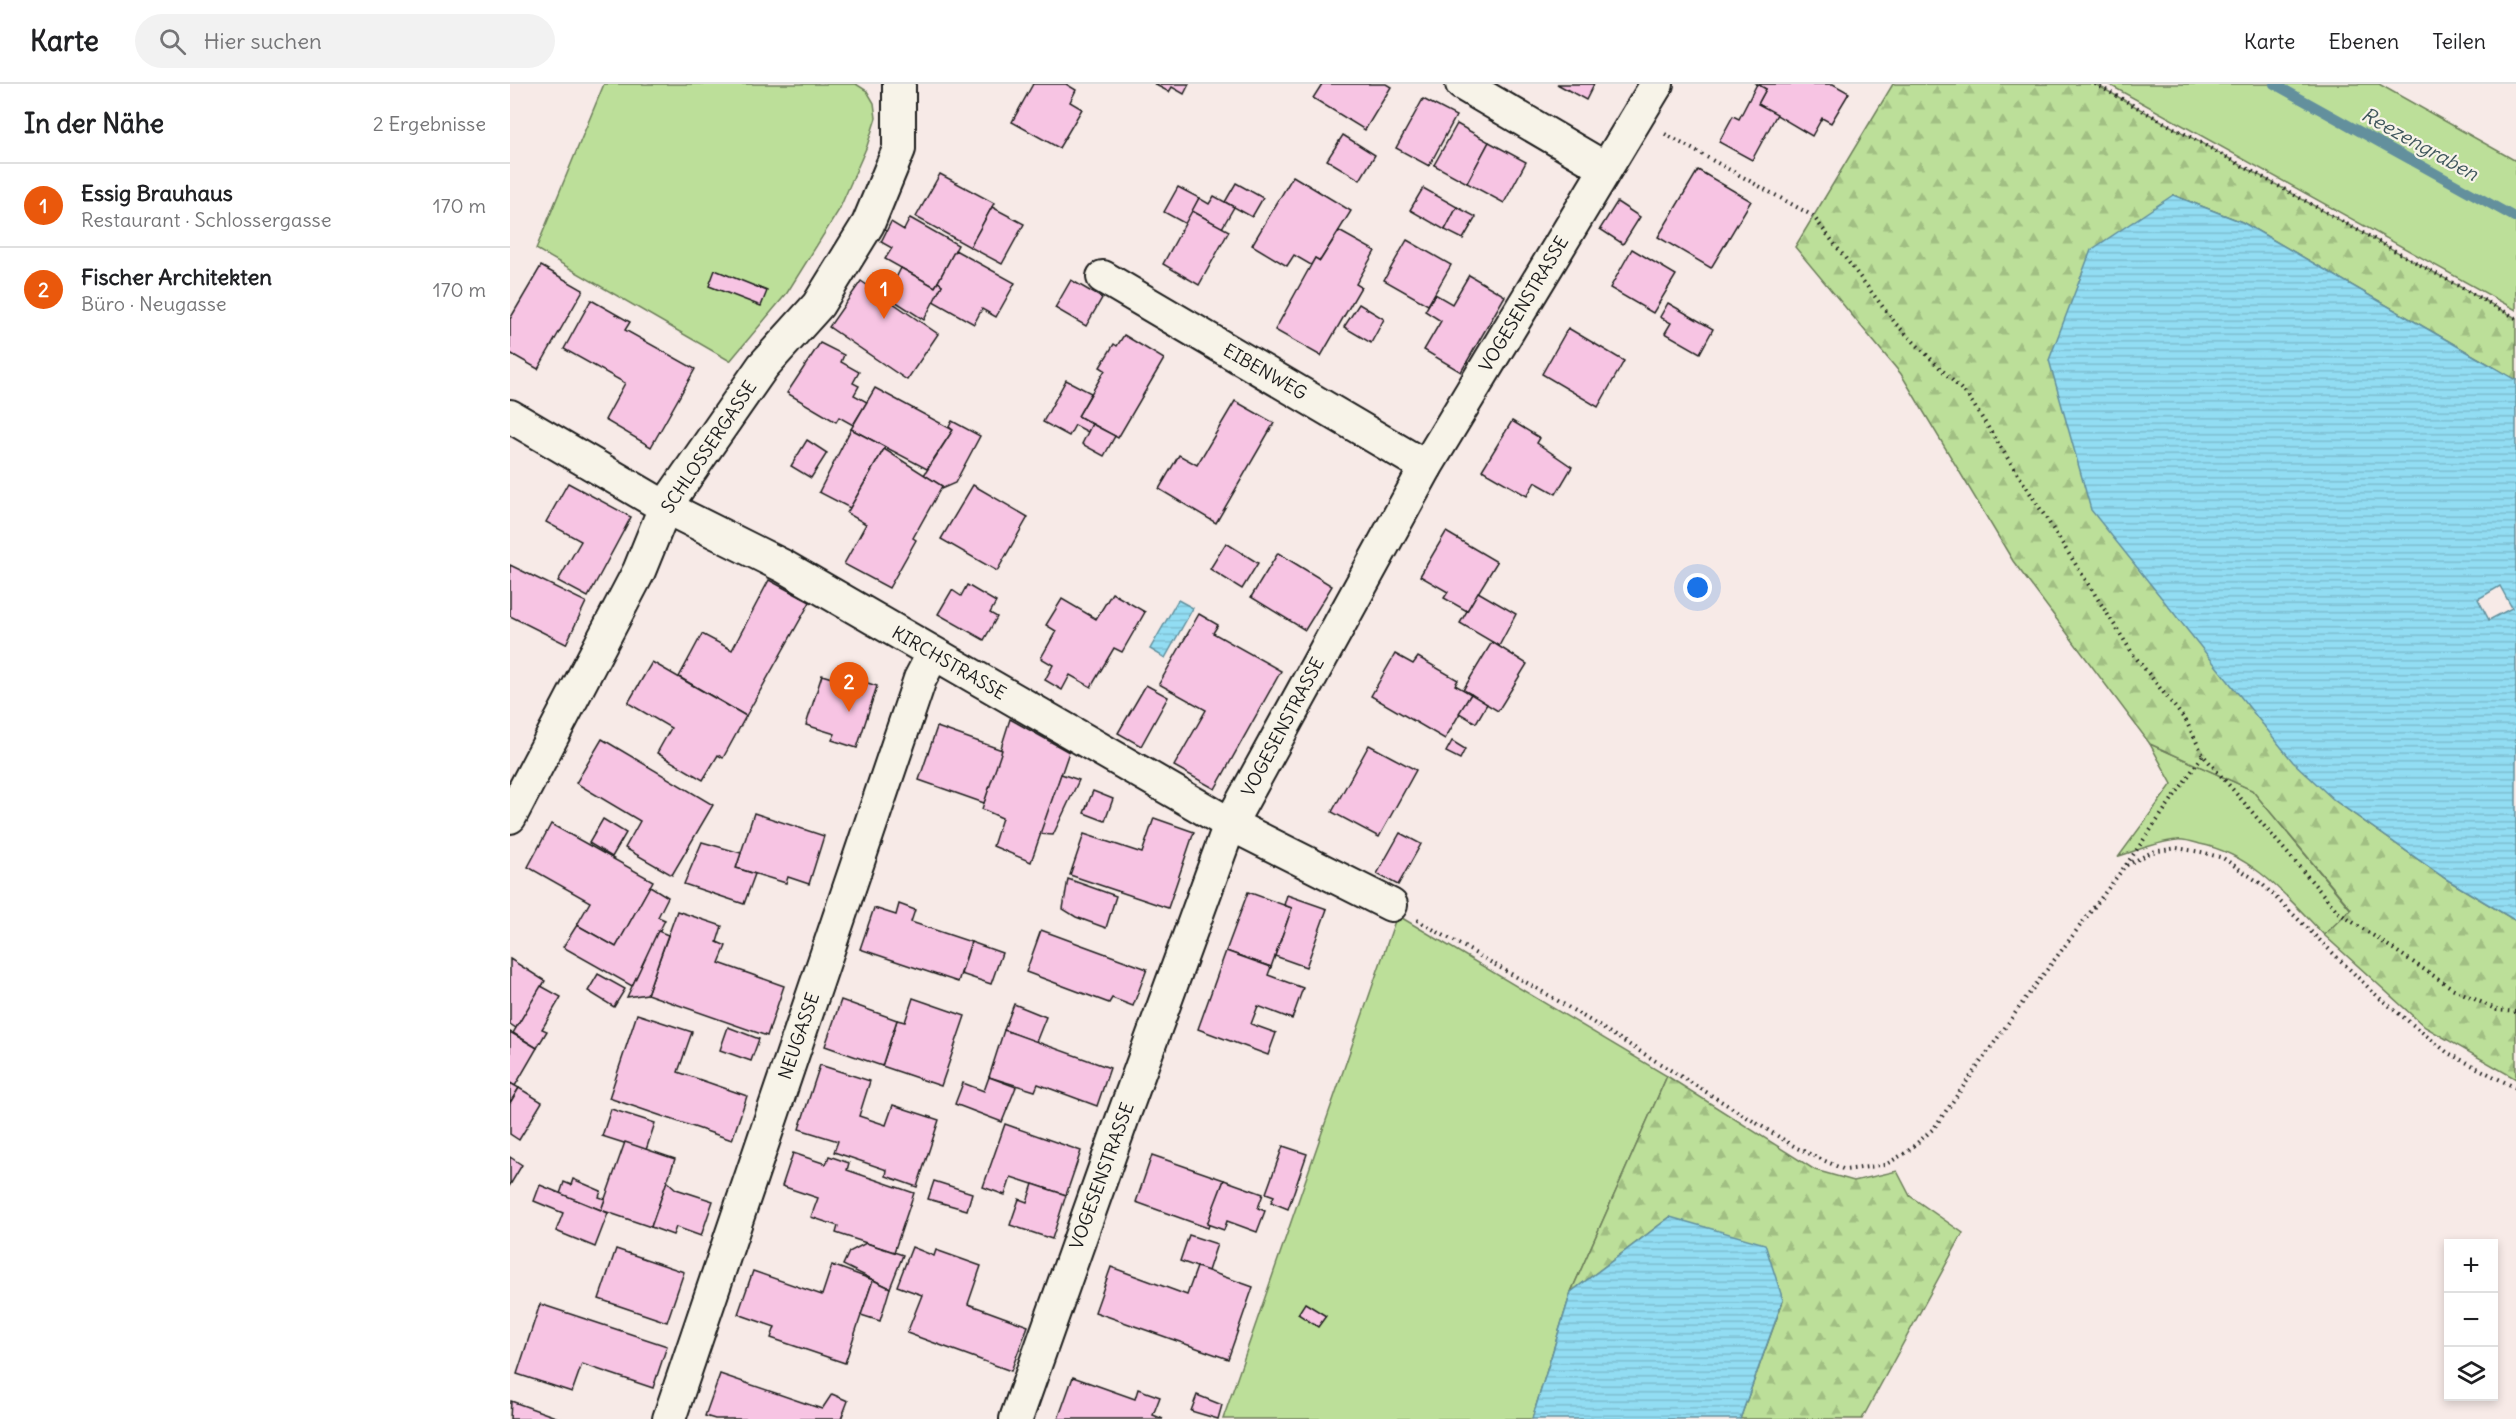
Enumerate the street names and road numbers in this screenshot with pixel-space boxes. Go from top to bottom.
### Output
street label: VOGESENSTRASSE [1474,232,1573,376]
street label: EIBENWEG [1219,338,1311,405]
street label: SCHLOSSERGASSE [656,376,761,517]
street label: KIRCHSTRASSE [888,621,1010,705]
street label: VOGESENSTRASSE [1236,653,1329,800]
street label: NEUGASSE [773,989,824,1082]
street label: VOGESENSTRASSE [1064,1099,1139,1252]

